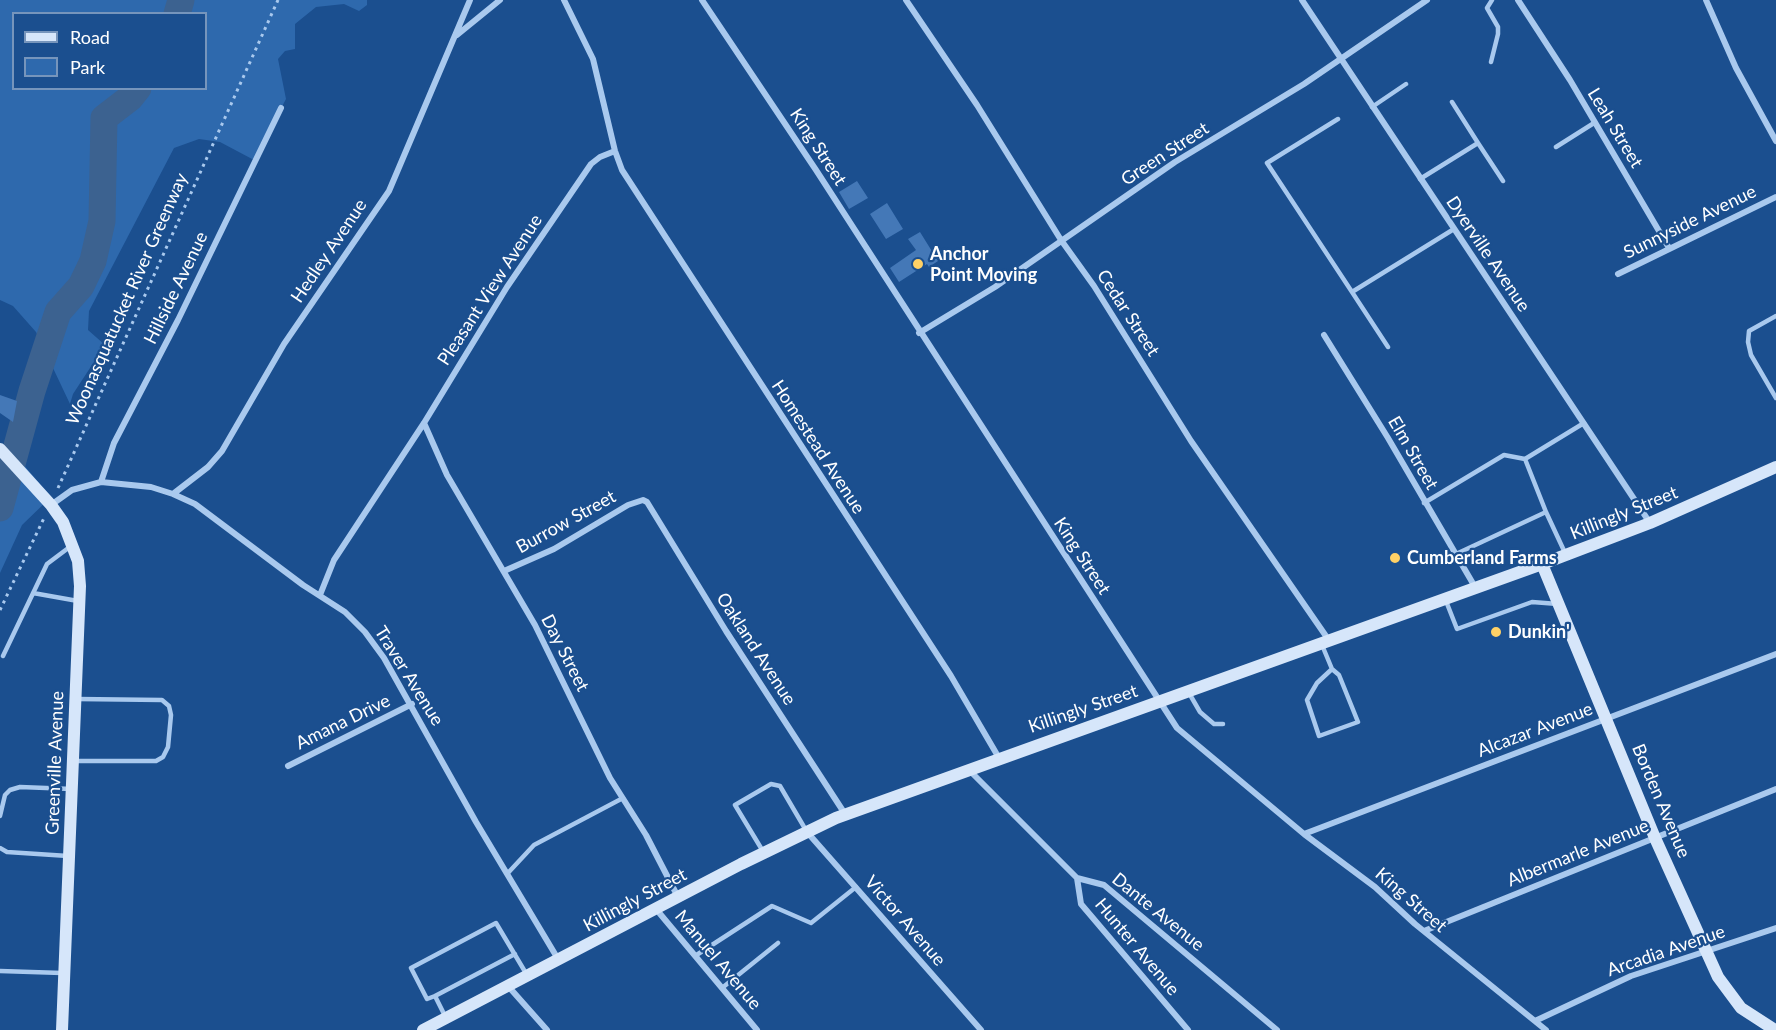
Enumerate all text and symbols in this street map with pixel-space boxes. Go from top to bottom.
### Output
legend [12,12,207,90]
text: Road [70,26,110,48]
text: Park [70,56,105,78]
street label: Leah Street [1583,84,1647,172]
street label: King Street [785,104,851,190]
street label: Green Street [1117,118,1213,190]
street label: Woonasquatucket River Greenway [62,170,192,428]
street label: Sunnyside Avenue [1620,181,1760,263]
street label: Dyerville Avenue [1441,192,1535,316]
street label: Hedley Avenue [286,195,372,307]
street label: Pleasant View Avenue [433,211,547,369]
street label: Hillside Avenue [139,228,213,348]
place label: Anchor Point Moving [930,243,1037,286]
marker: Anchor Point Moving [911,257,925,271]
street label: Cedar Street [1092,266,1164,360]
street label: Homestead Avenue [767,376,869,518]
street label: Elm Street [1383,412,1443,494]
street label: Killingly Street [1567,482,1681,544]
street label: Burrow Street [512,486,620,558]
street label: King Street [1049,513,1115,599]
place label: Cumberland Farms [1407,547,1557,569]
marker: Cumberland Farms [1388,551,1402,565]
street label: Oakland Avenue [712,589,800,709]
street label: Day Street [536,611,594,695]
place label: Dunkin' [1508,621,1570,643]
street label: Traver Avenue [370,622,448,730]
marker: Dunkin' [1489,625,1503,639]
street label: Killingly Street [1026,680,1140,738]
street label: Amana Drive [292,690,394,754]
street label: Greenville Avenue [42,691,68,835]
street label: Alcazar Avenue [1474,698,1596,762]
street label: Borden Avenue [1627,741,1695,861]
street label: Albermarle Avenue [1504,815,1652,891]
street label: King Street [1371,863,1451,937]
street label: Killingly Street [580,864,690,936]
street label: Dante Avenue [1108,868,1208,956]
street label: Victor Avenue [860,871,950,971]
street label: Hunter Avenue [1090,894,1184,1000]
street label: Manuel Avenue [670,906,766,1014]
street label: Arcadia Avenue [1604,921,1728,981]

